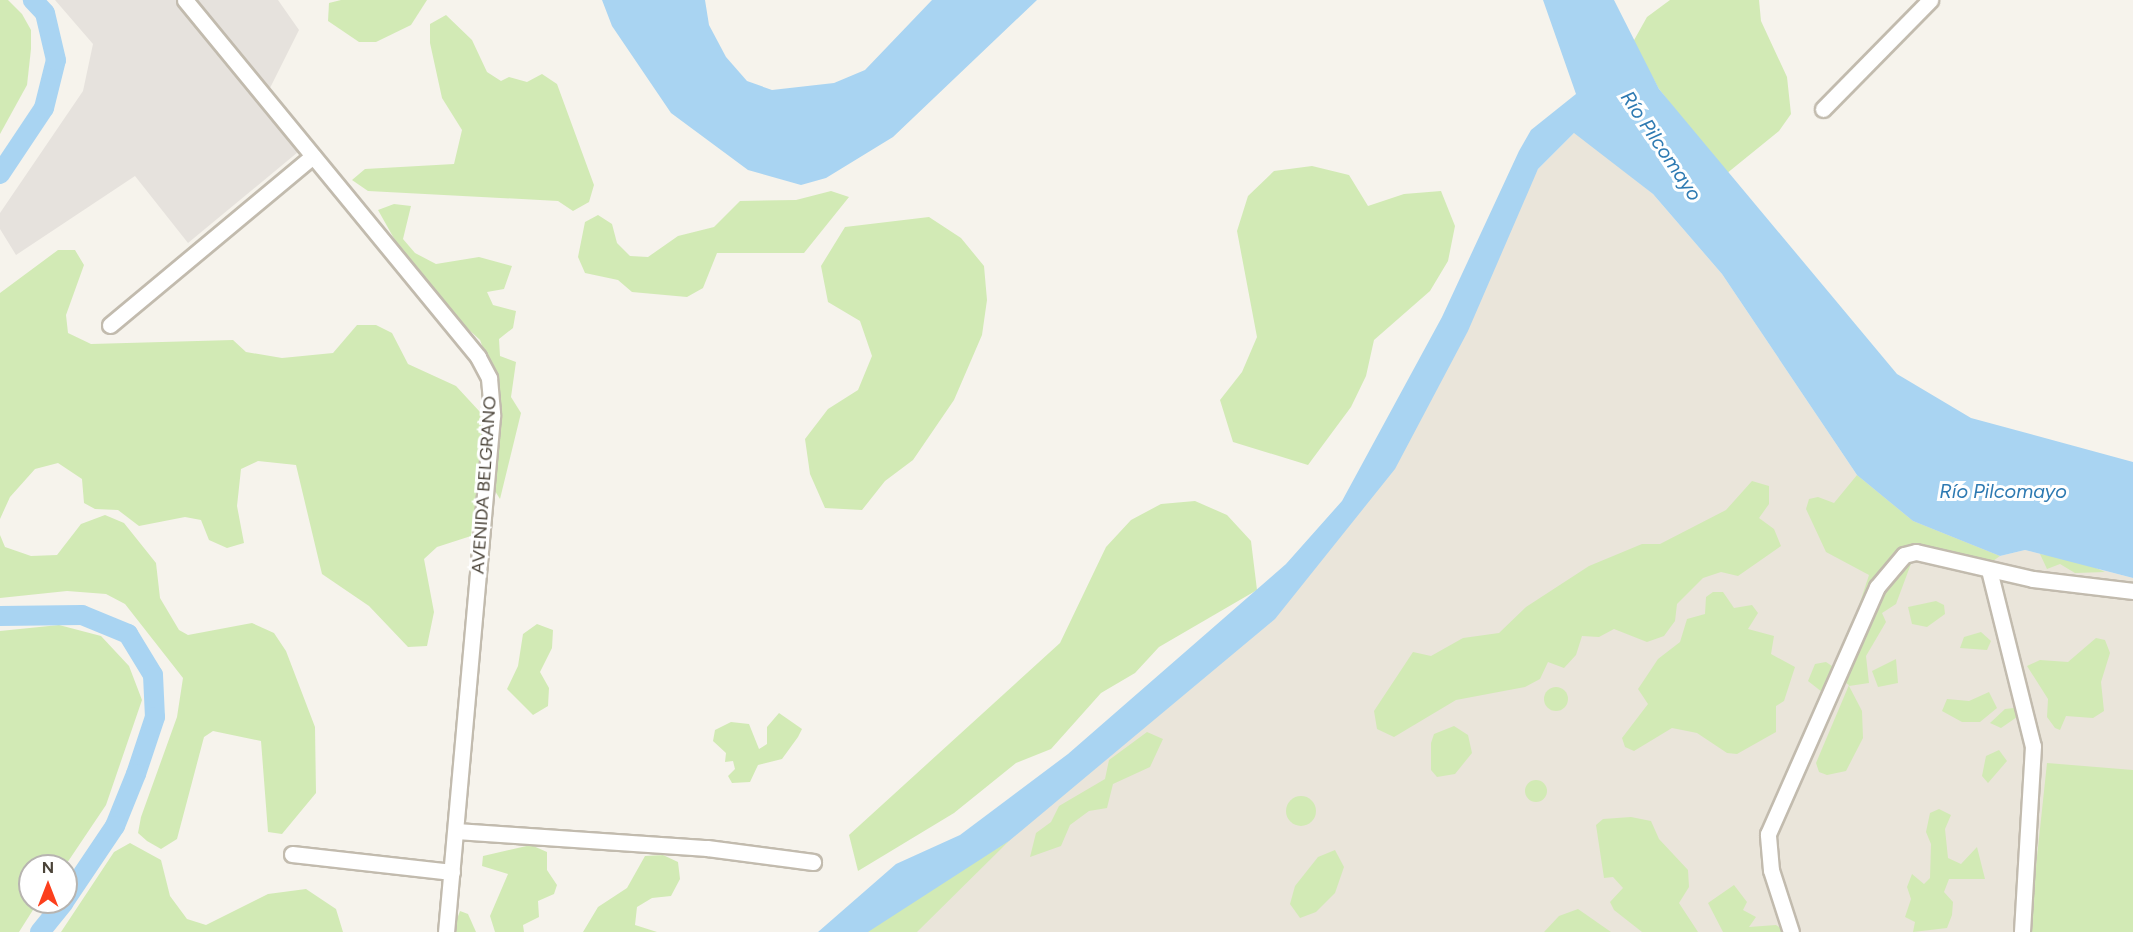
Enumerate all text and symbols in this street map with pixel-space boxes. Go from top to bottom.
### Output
water label: Río Pilcomayo [1615,86,1707,206]
street label: AVENIDA BELGRANO [467,395,501,575]
water label: Río Pilcomayo [1939,479,2067,503]
north arrow [18,854,78,914]
text: N [42,858,54,877]

